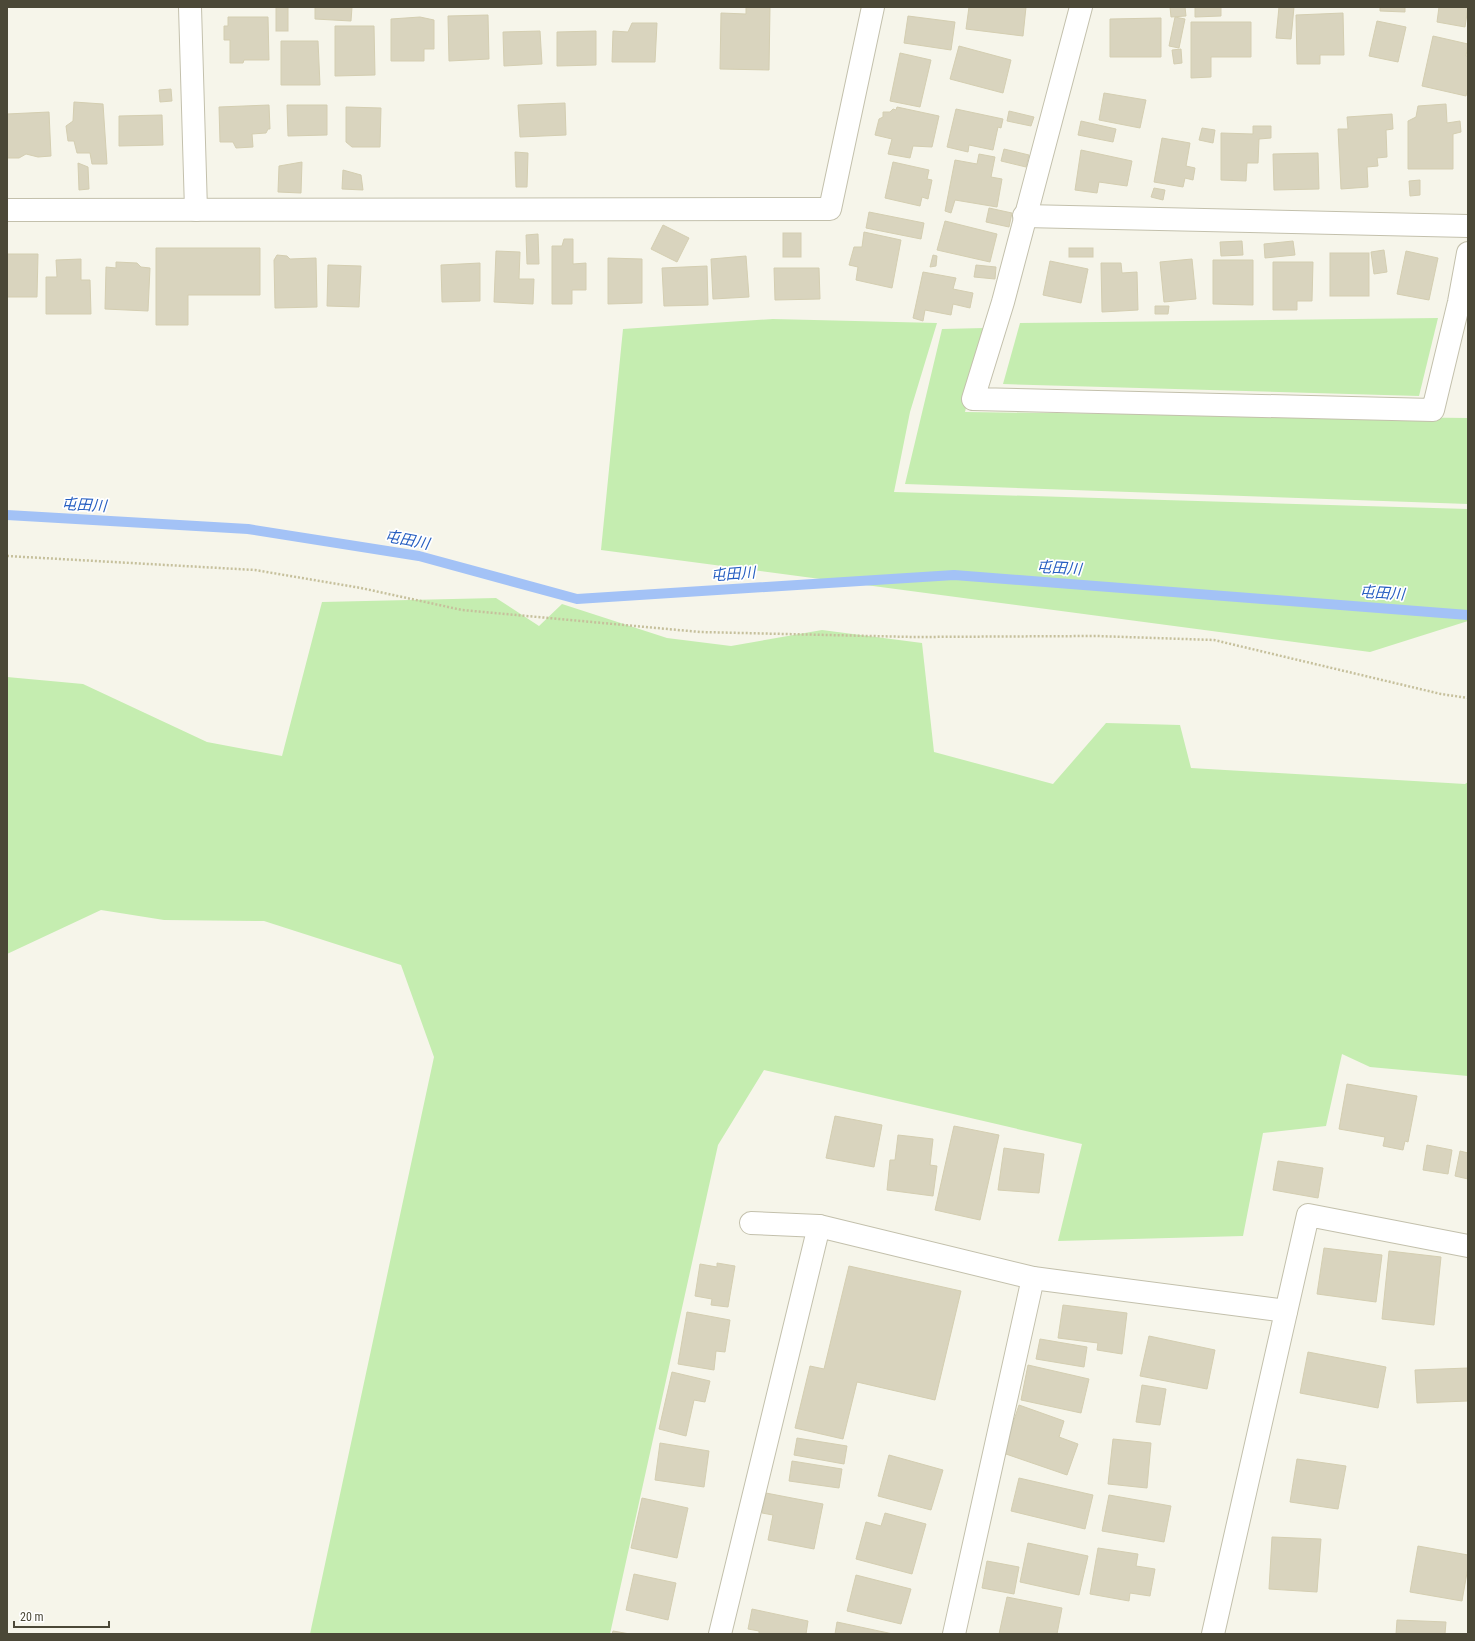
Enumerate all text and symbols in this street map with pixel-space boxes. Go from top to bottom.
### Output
water label: 屯田川 [61,495,109,515]
water label: 屯田川 [383,527,433,554]
water label: 屯田川 [1036,557,1084,579]
water label: 屯田川 [710,563,758,585]
water label: 屯田川 [1359,582,1407,604]
scale bar [14,1603,109,1629]
text: 20 m [20,1610,44,1624]

